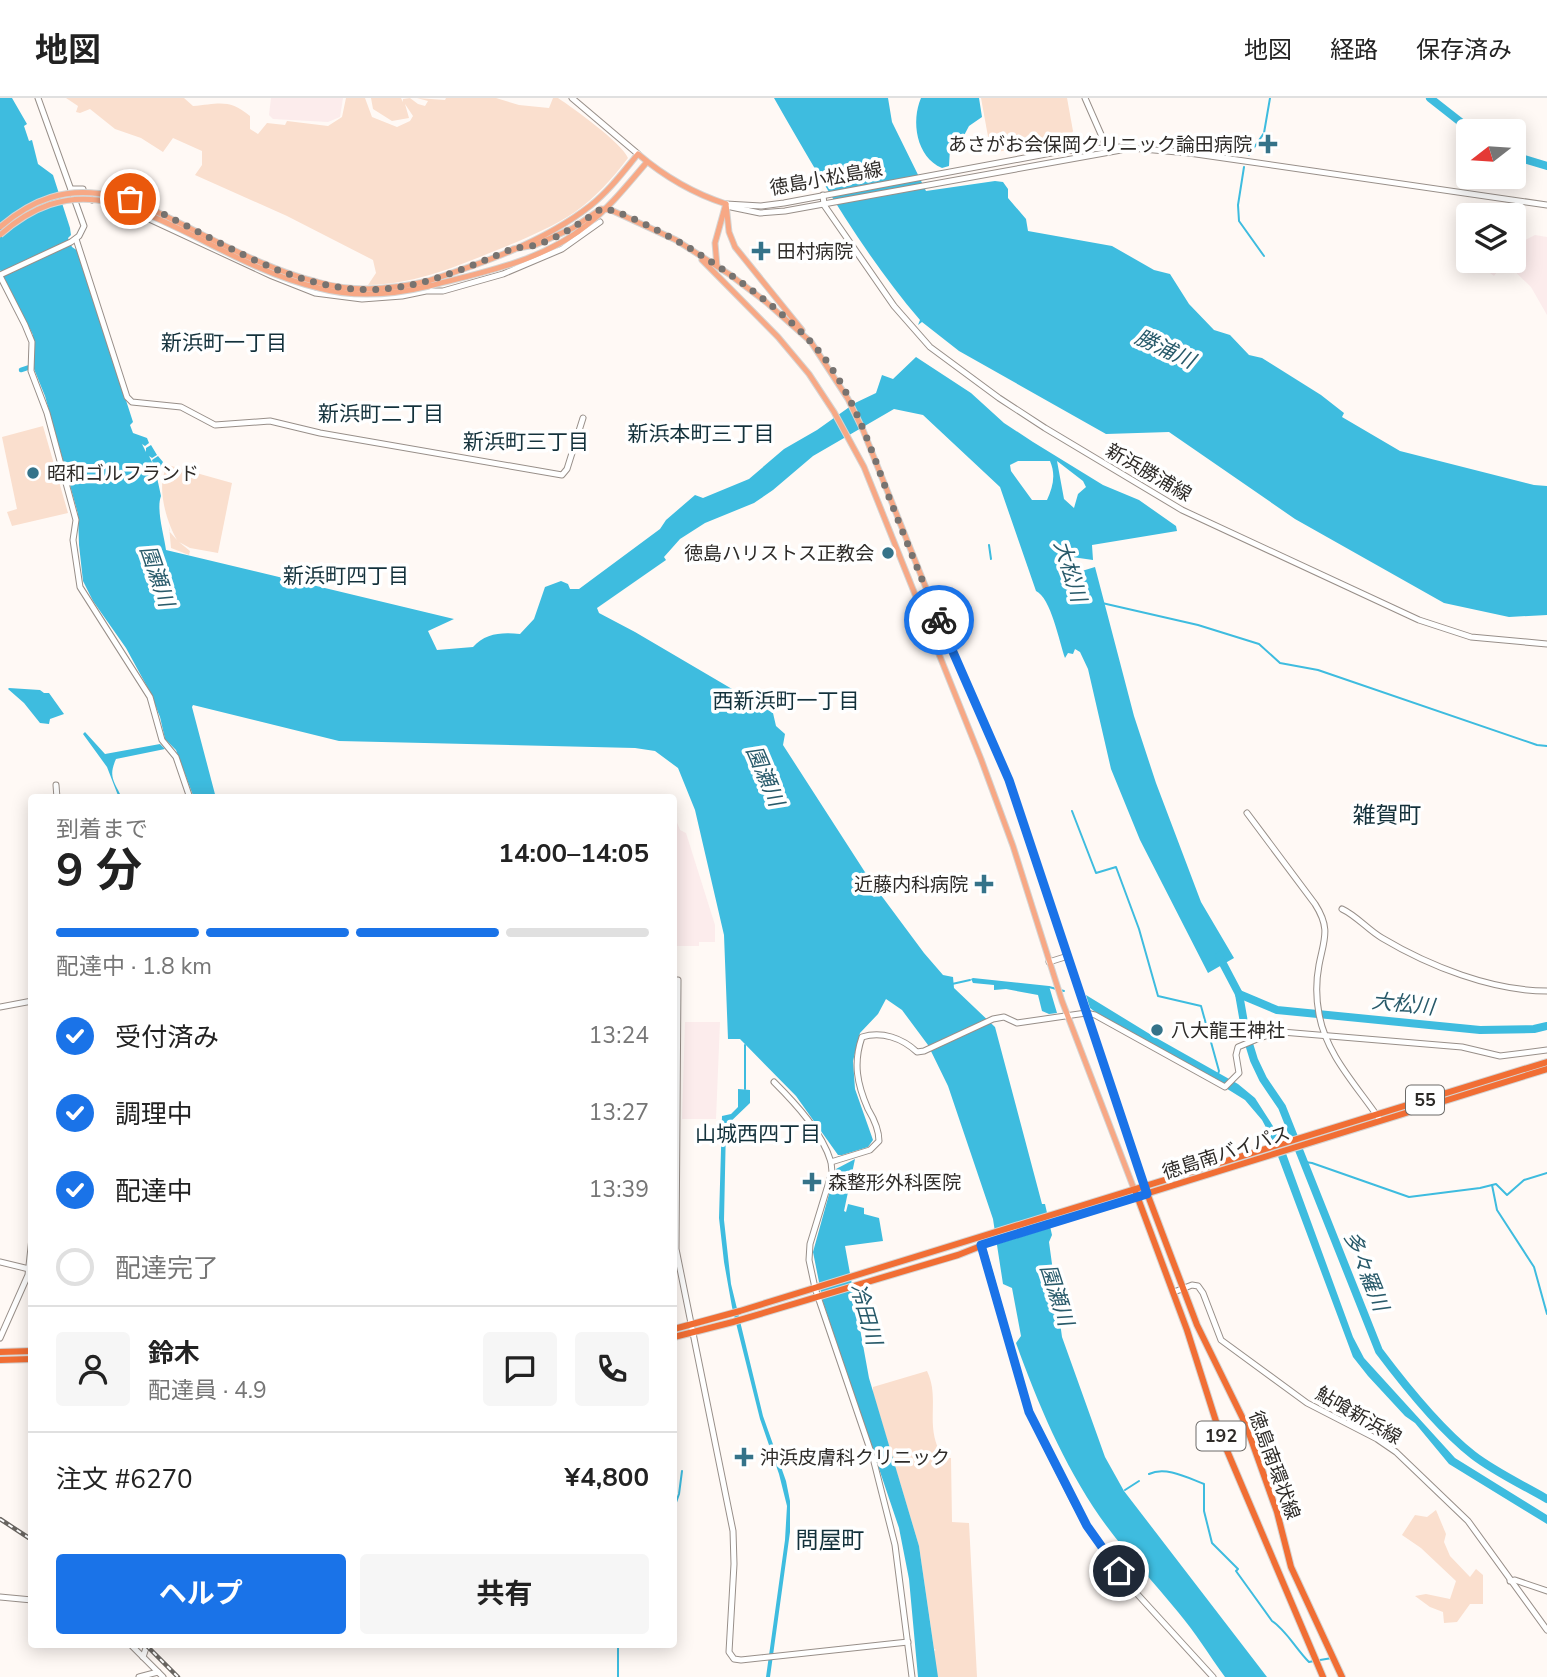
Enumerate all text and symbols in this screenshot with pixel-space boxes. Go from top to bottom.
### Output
text: 地図 [35,28,101,73]
text: 地図 [1244,34,1292,66]
text: 経路 [1330,34,1378,66]
text: 保存済み [1416,34,1512,66]
north arrow [1456,119,1526,189]
map controls [1456,119,1526,273]
place label: あさがお会保岡クリニック論田病院 [948,132,1252,158]
marker: あさがお会保岡クリニック論田病院 [1258,134,1278,154]
street label: 徳島小松島線 [768,156,885,202]
pin [100,169,160,229]
icon: bag [111,180,149,218]
button: layers [1456,203,1526,273]
place label: 田村病院 [777,239,853,265]
marker: 田村病院 [751,241,771,261]
water label: 勝浦川 [1131,323,1201,376]
district label: 新浜町一丁目 [161,329,287,357]
district label: 新浜町二丁目 [318,400,444,428]
district label: 新浜本町三丁目 [628,420,775,448]
district label: 新浜町三丁目 [463,428,589,456]
street label: 新浜勝浦線 [1101,438,1196,508]
place label: 昭和ゴルフランド [47,461,199,487]
marker: 昭和ゴルフランド [25,465,41,481]
water label: 大松川 [1047,537,1093,607]
place label: 徳島ハリストス正教会 [684,541,874,567]
water label: 園瀬川 [134,542,181,612]
marker: 徳島ハリストス正教会 [880,545,896,561]
district label: 新浜町四丁目 [283,562,409,590]
courier [904,585,974,655]
icon: bike [920,601,958,639]
district label: 西新浜町一丁目 [713,687,860,715]
water label: 園瀬川 [740,742,791,812]
district label: 雑賀町 [1353,800,1422,831]
text: 到着まで [56,814,148,845]
text: 14:00–14:05 [498,836,649,871]
text: 9 分 [56,839,142,902]
place label: 近藤内科病院 [854,872,968,898]
marker: 近藤内科病院 [974,874,994,894]
text: 配達中 · 1.8 km [56,951,212,982]
water label: 大松川 [1370,987,1438,1021]
icon: check [56,1017,94,1055]
place label: 八大龍王神社 [1171,1018,1285,1044]
text: 受付済み [115,1020,219,1055]
text: 13:24 [589,1020,649,1051]
marker: 八大龍王神社 [1149,1022,1165,1038]
road number: 55 [1406,1085,1444,1114]
icon: check [56,1094,94,1132]
text: 調理中 [115,1097,193,1132]
text: 13:27 [589,1097,649,1128]
district label: 山城西四丁目 [695,1120,821,1148]
street label: 徳島南バイパス [1159,1120,1293,1186]
place label: 森整形外科医院 [828,1170,961,1196]
icon: check [56,1171,94,1209]
marker: 森整形外科医院 [802,1172,822,1192]
text: 配達中 [115,1174,193,1209]
text: 13:39 [589,1174,649,1205]
water label: 多々羅川 [1337,1227,1395,1317]
text: 配達完了 [115,1251,219,1286]
water label: 園瀬川 [1034,1261,1081,1331]
water label: 冷田川 [844,1280,889,1350]
button: person [56,1332,130,1406]
button: chat [483,1332,557,1406]
button: phone [575,1332,649,1406]
text: 鈴木 [148,1336,200,1371]
text: 配達員 · 4.9 [148,1375,267,1406]
street label: 鮎喰新浜線 [1311,1381,1406,1451]
street label: 徳島南環状線 [1242,1407,1306,1523]
road number: 192 [1196,1422,1246,1450]
place label: 沖浜皮膚科クリニック [760,1445,950,1471]
marker: 沖浜皮膚科クリニック [734,1447,754,1467]
text: ¥4,800 [565,1460,649,1495]
text: 注文 #6270 [56,1462,193,1497]
district label: 問屋町 [796,1525,865,1556]
pin [1089,1541,1149,1601]
icon: home [1100,1552,1138,1590]
button: ヘルプ [56,1554,346,1634]
button: 共有 [360,1554,649,1634]

